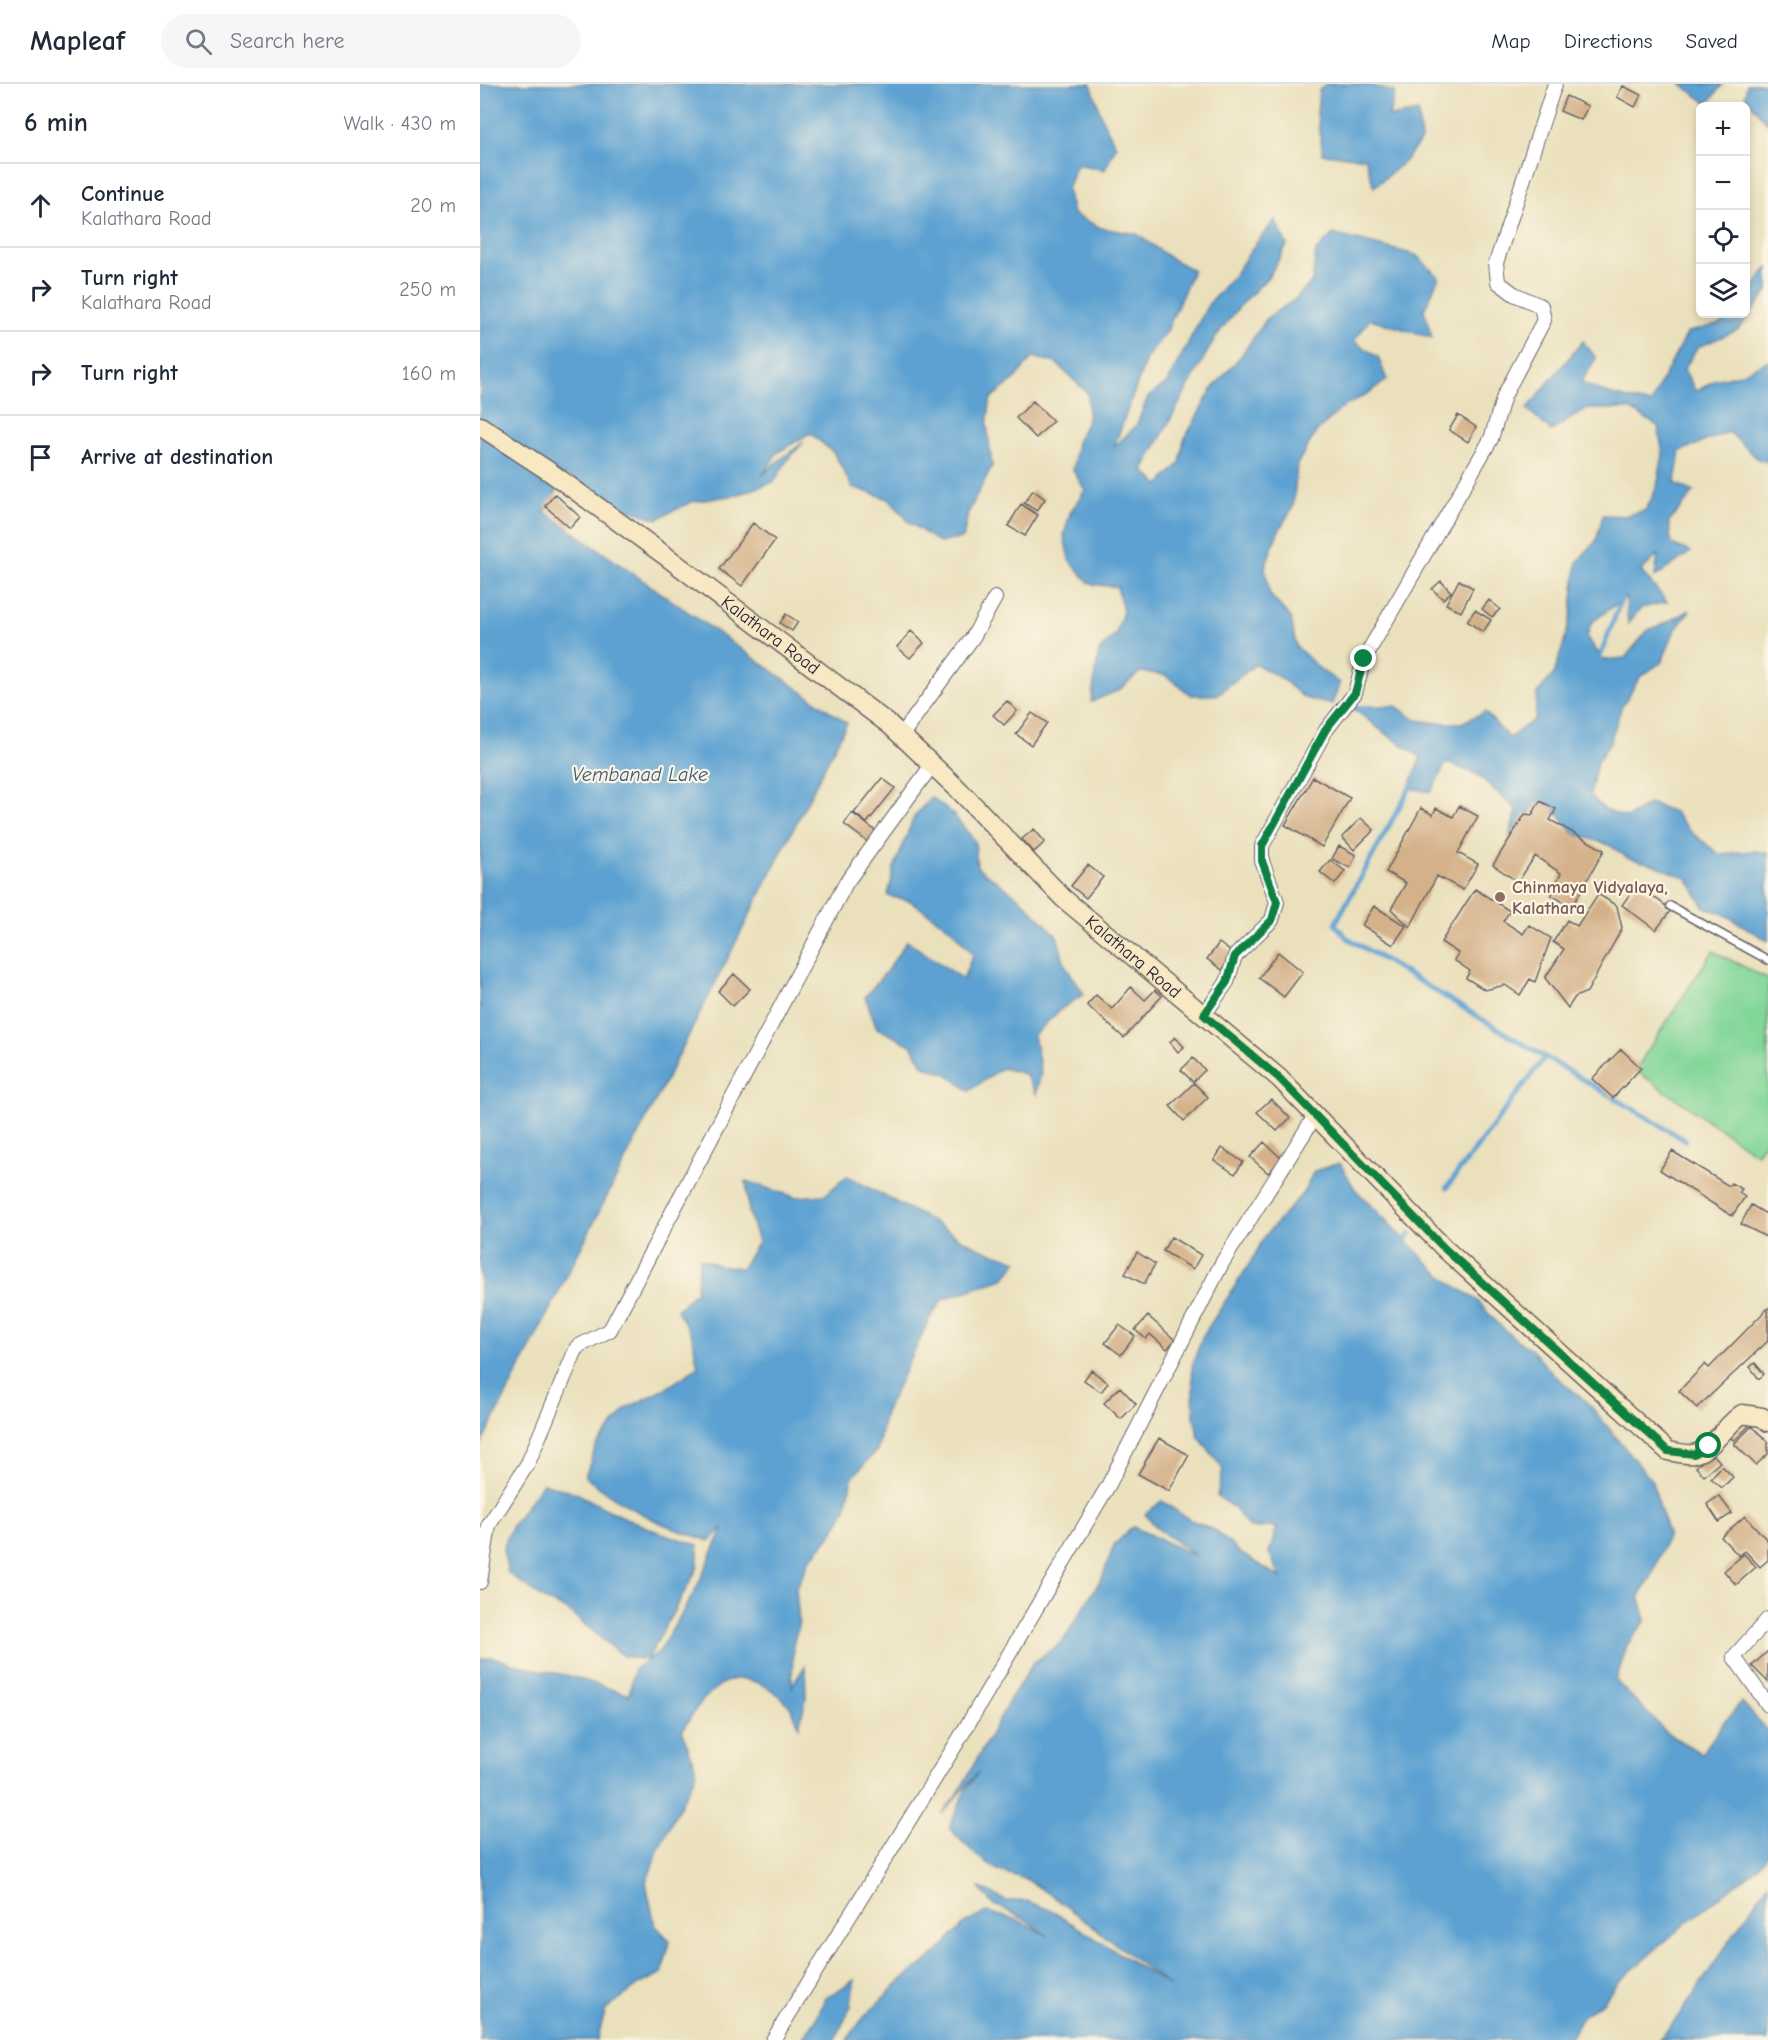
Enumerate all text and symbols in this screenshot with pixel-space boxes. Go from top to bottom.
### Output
search box [161,14,581,68]
text: Mapleaf [30,25,125,57]
icon: search [182,25,215,58]
text: Search here [230,28,344,54]
text: Map [1491,29,1531,53]
text: Directions [1564,29,1653,53]
text: Saved [1686,29,1738,53]
map controls [1696,102,1750,318]
button: + [1696,102,1750,156]
text: 6 min [24,108,88,138]
text: Walk · 430 m [344,112,456,135]
button: − [1696,156,1750,210]
text: Continue [81,181,164,207]
icon: ahead [24,189,57,222]
text: 20 m [410,194,456,217]
text: Kalathara Road [81,207,212,230]
button: locate [1696,210,1750,264]
button: layers [1696,264,1750,318]
text: Turn right [81,265,178,291]
icon: right [24,273,57,306]
text: 250 m [399,278,456,301]
text: Kalathara Road [81,291,212,314]
icon: right [24,357,57,390]
text: Turn right [81,360,178,386]
text: 160 m [402,362,456,385]
icon: arrive [24,441,57,474]
text: Arrive at destination [81,444,273,470]
street label: Kalathara Road [717,592,824,679]
route end [1350,645,1376,671]
water label: Vembanad Lake [572,763,708,786]
place label: Chinmaya Vidyalaya, Kalathara [1512,877,1668,919]
marker: Chinmaya Vidyalaya, Kalathara [1493,890,1507,904]
street label: Kalathara Road [1081,911,1185,1003]
route start [1695,1432,1721,1458]

